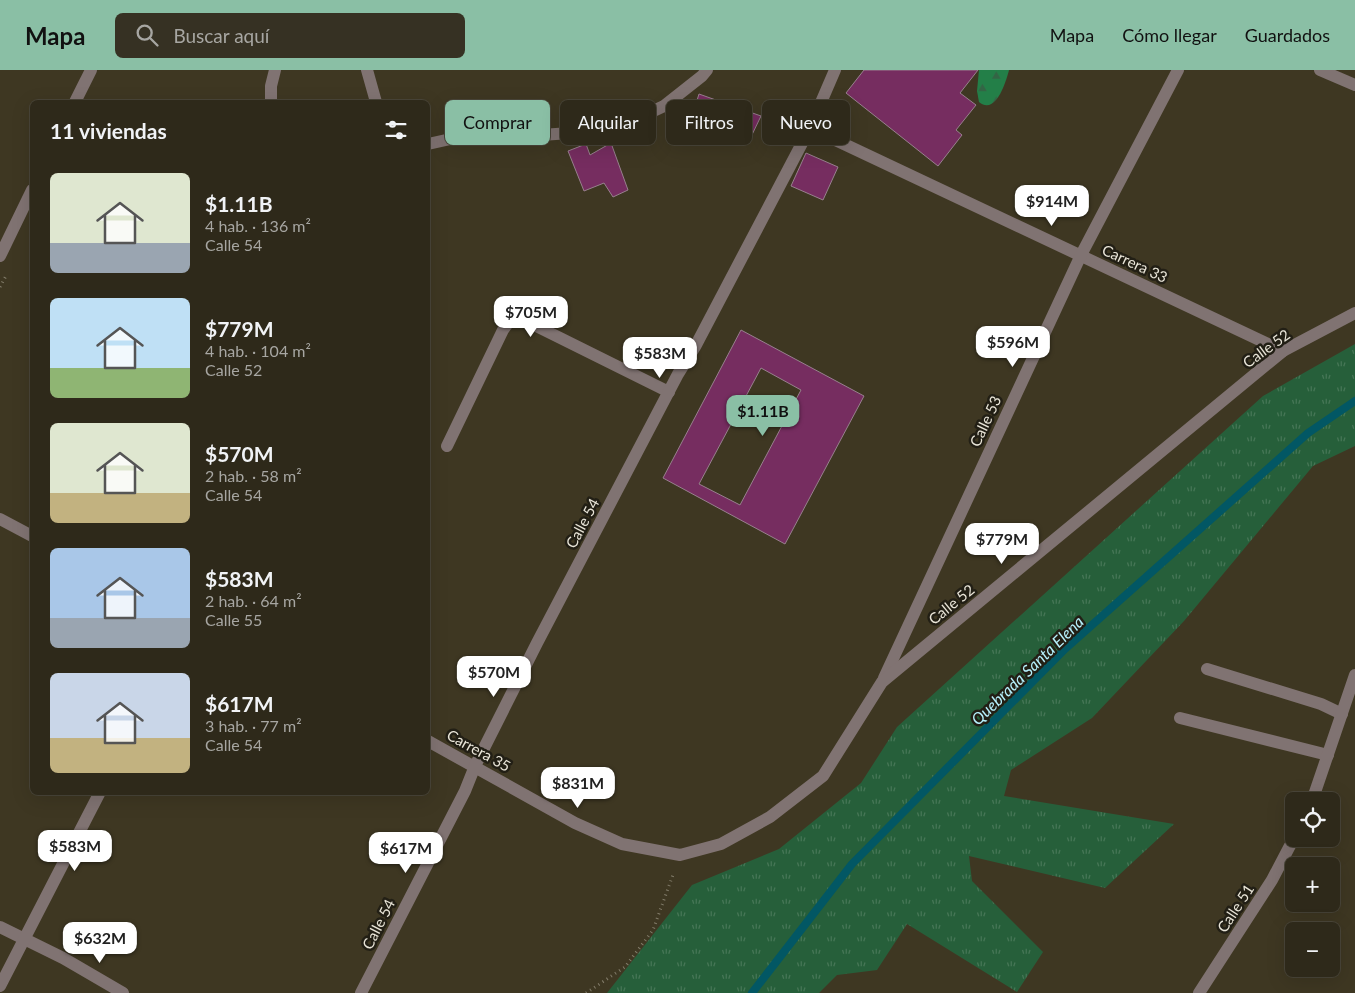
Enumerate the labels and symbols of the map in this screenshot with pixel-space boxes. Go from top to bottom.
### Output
pin: $914M [1017,184,1087,227]
street label: Carrera 33 [1099,240,1171,286]
pin: $705M [496,296,566,338]
street label: Calle 52 [1239,325,1293,371]
pin: $596M [978,326,1048,368]
pin: $583M [625,336,695,379]
street label: Calle 53 [965,393,1005,449]
pin: $1.11B [722,394,804,437]
street label: Calle 54 [561,495,603,551]
pin: $779M [967,522,1037,565]
street label: Calle 52 [924,580,978,628]
water label: Quebrada Santa Elena [967,612,1087,728]
pin: $570M [459,656,529,698]
street label: Carrera 35 [444,725,514,775]
pin: $831M [543,766,613,809]
pin: $583M [40,830,110,872]
pin: $617M [371,832,441,874]
street label: Calle 51 [1213,881,1257,935]
street label: Calle 54 [358,896,398,952]
pin: $632M [65,922,135,964]

